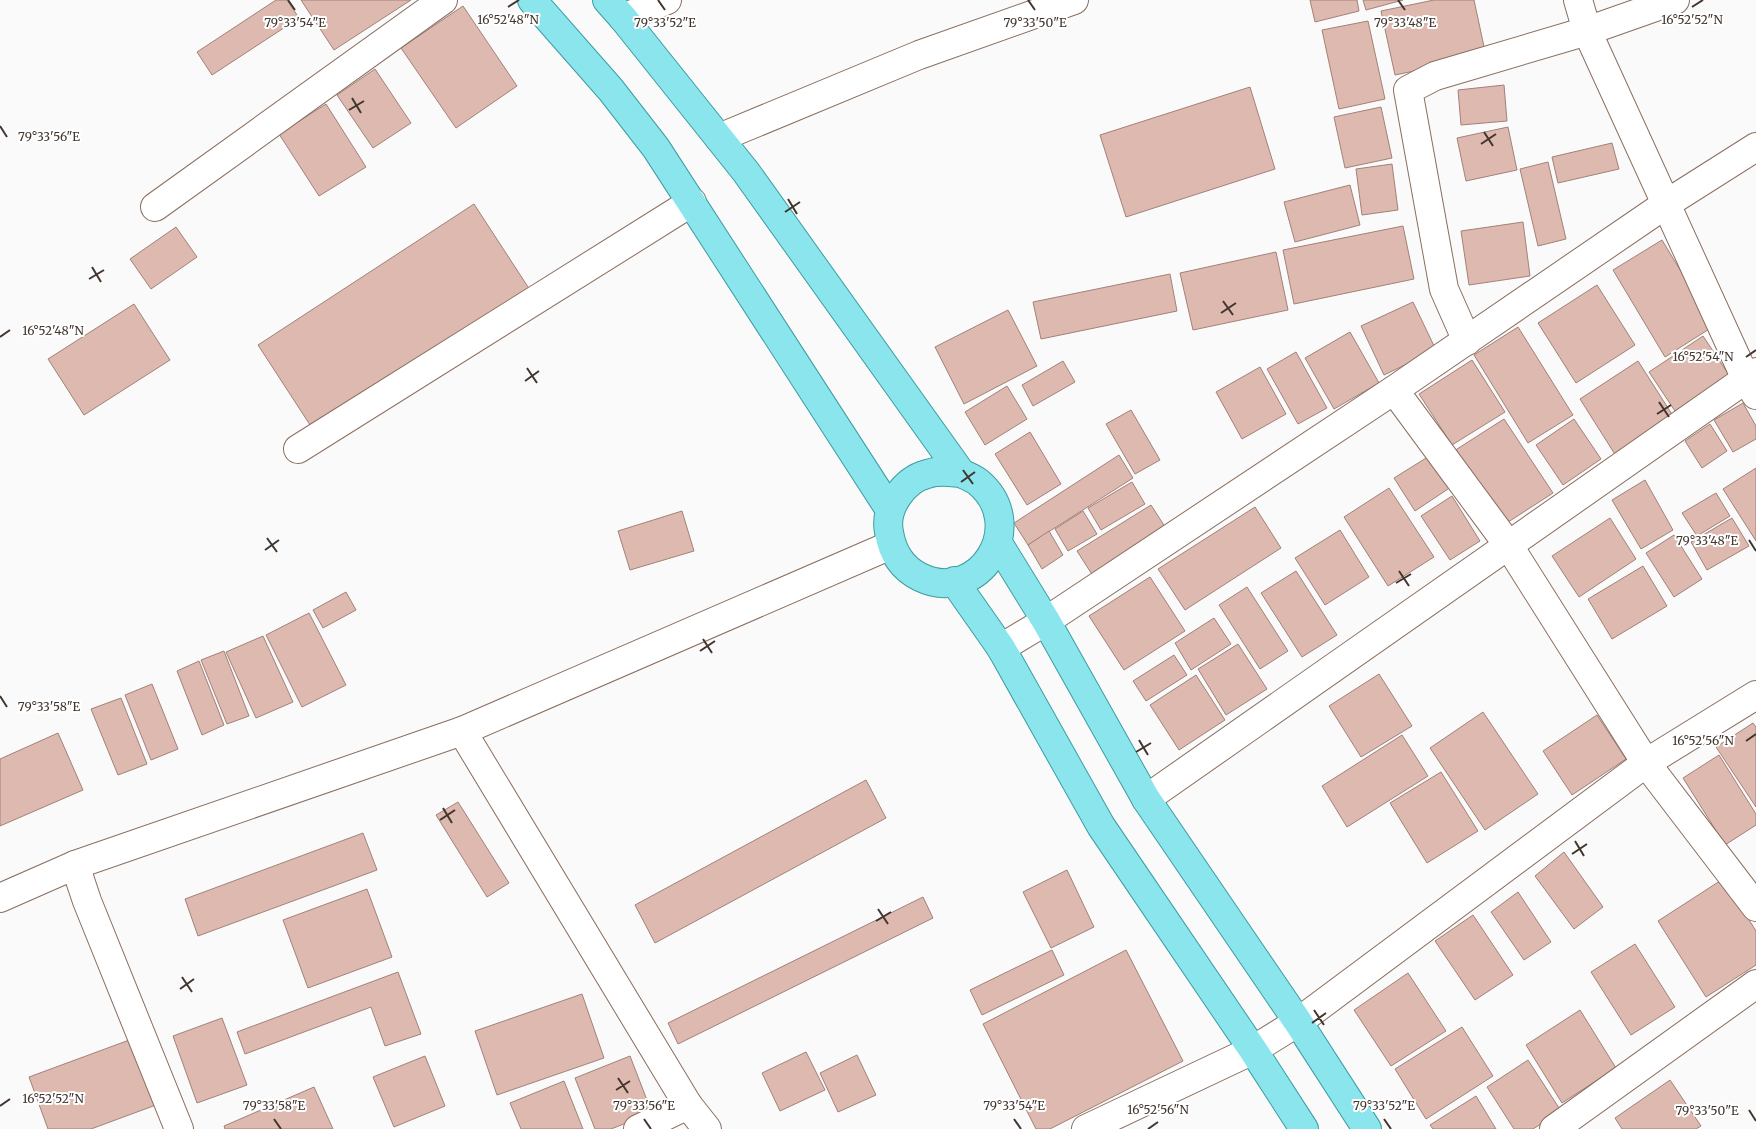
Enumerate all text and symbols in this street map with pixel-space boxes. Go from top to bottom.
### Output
text: 16°52'48"N [477,12,539,27]
text: 16°52'52"N [1661,12,1723,27]
text: 79°33'54"E [264,15,326,30]
text: 79°33'52"E [634,15,696,30]
text: 79°33'50"E [1003,15,1067,30]
text: 79°33'48"E [1374,15,1436,30]
text: 79°33'56"E [18,129,80,144]
text: 16°52'48"N [22,323,84,338]
text: 16°52'54"N [1672,349,1734,364]
text: 79°33'48"E [1676,533,1738,548]
text: 79°33'58"E [18,699,81,714]
text: 16°52'56"N [1672,733,1734,748]
text: 16°52'52"N [22,1091,84,1106]
text: 79°33'58"E [243,1098,306,1113]
text: 79°33'56"E [613,1098,675,1113]
text: 79°33'54"E [983,1098,1045,1113]
text: 79°33'52"E [1353,1098,1415,1113]
text: 16°52'56"N [1127,1102,1189,1117]
text: 79°33'50"E [1675,1103,1739,1118]

